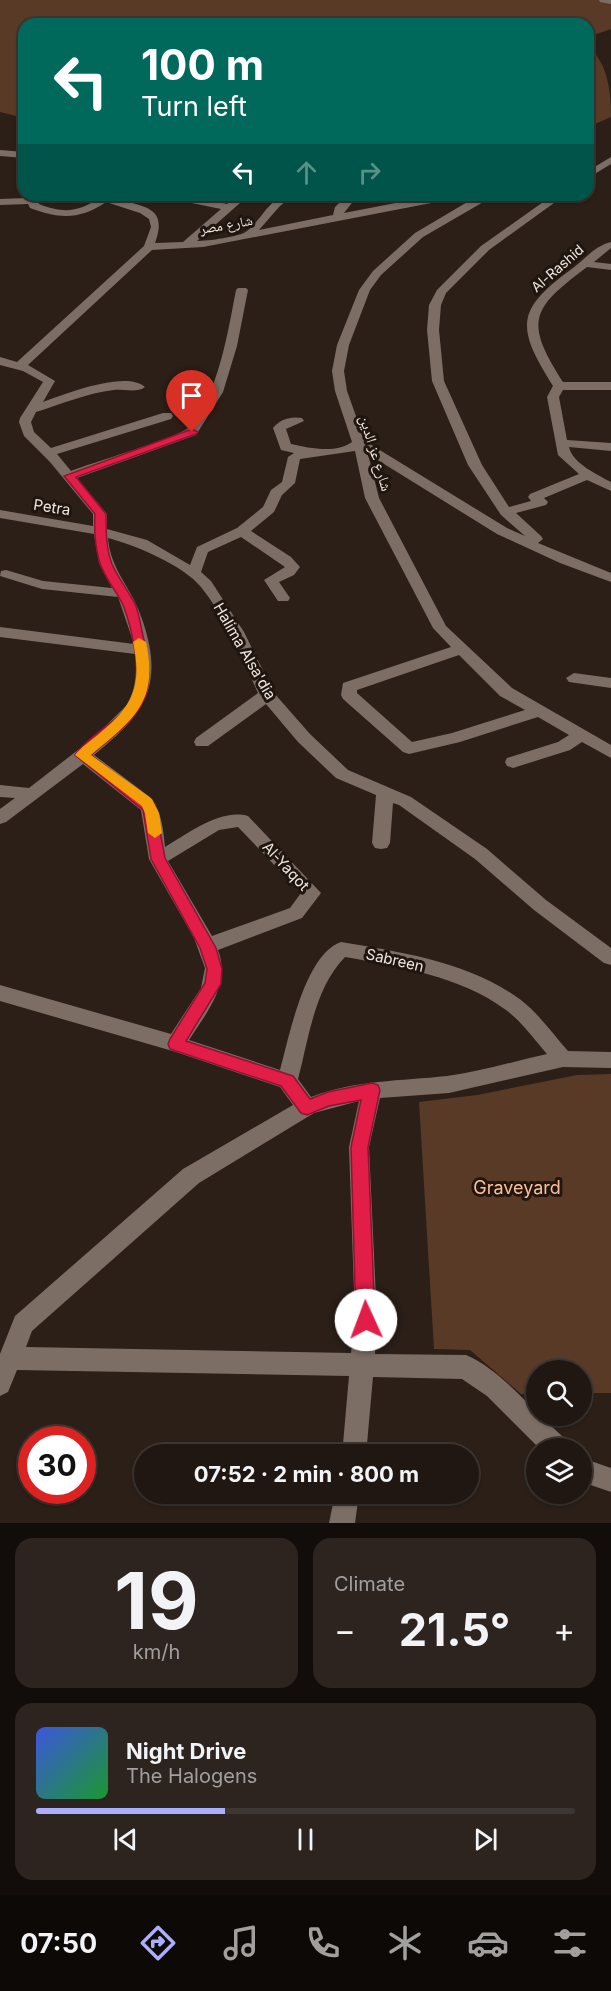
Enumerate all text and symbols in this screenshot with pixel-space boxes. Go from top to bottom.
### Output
text: 100 m [141,39,264,90]
icon: left [42,42,120,120]
text: Turn left [141,90,247,123]
icon: left [227,156,260,189]
icon: ahead [290,156,323,189]
icon: right [353,156,386,189]
street label: شارع مصر [197,211,254,239]
street label: Al-Rashid [527,241,587,295]
pin [166,370,217,432]
icon: arrive [175,379,208,412]
street label: شارع عز الدين [355,413,397,494]
street label: Petra [32,495,72,519]
street label: Halima Alsa'dia [210,599,280,703]
street label: Al-Yaqot [258,837,314,895]
street label: Sabreen [364,944,426,976]
park label: Graveyard [473,1177,561,1198]
position arrow [334,1288,398,1352]
map controls [526,1360,592,1504]
button: search [526,1360,592,1426]
speed limit sign: 30 [18,1426,96,1504]
button: layers [526,1438,592,1504]
text: 07:52 · 2 min · 800 m [194,1461,419,1487]
text: 19 [114,1553,199,1648]
text: Climate [334,1572,405,1596]
text: 21.5° [399,1602,510,1657]
text: − [334,1610,356,1650]
text: + [553,1610,575,1650]
text: km/h [133,1640,180,1664]
text: Night Drive [126,1738,246,1764]
text: The Halogens [126,1764,257,1788]
icon: previous [109,1823,142,1856]
icon: pause [289,1823,322,1856]
icon: next [469,1823,502,1856]
icon: directions [137,1922,179,1964]
icon: music [220,1922,262,1964]
icon: phone [302,1922,344,1964]
icon: climate [384,1922,426,1964]
icon: car [467,1922,509,1964]
icon: filters [549,1922,591,1964]
text: 07:50 [20,1927,97,1960]

